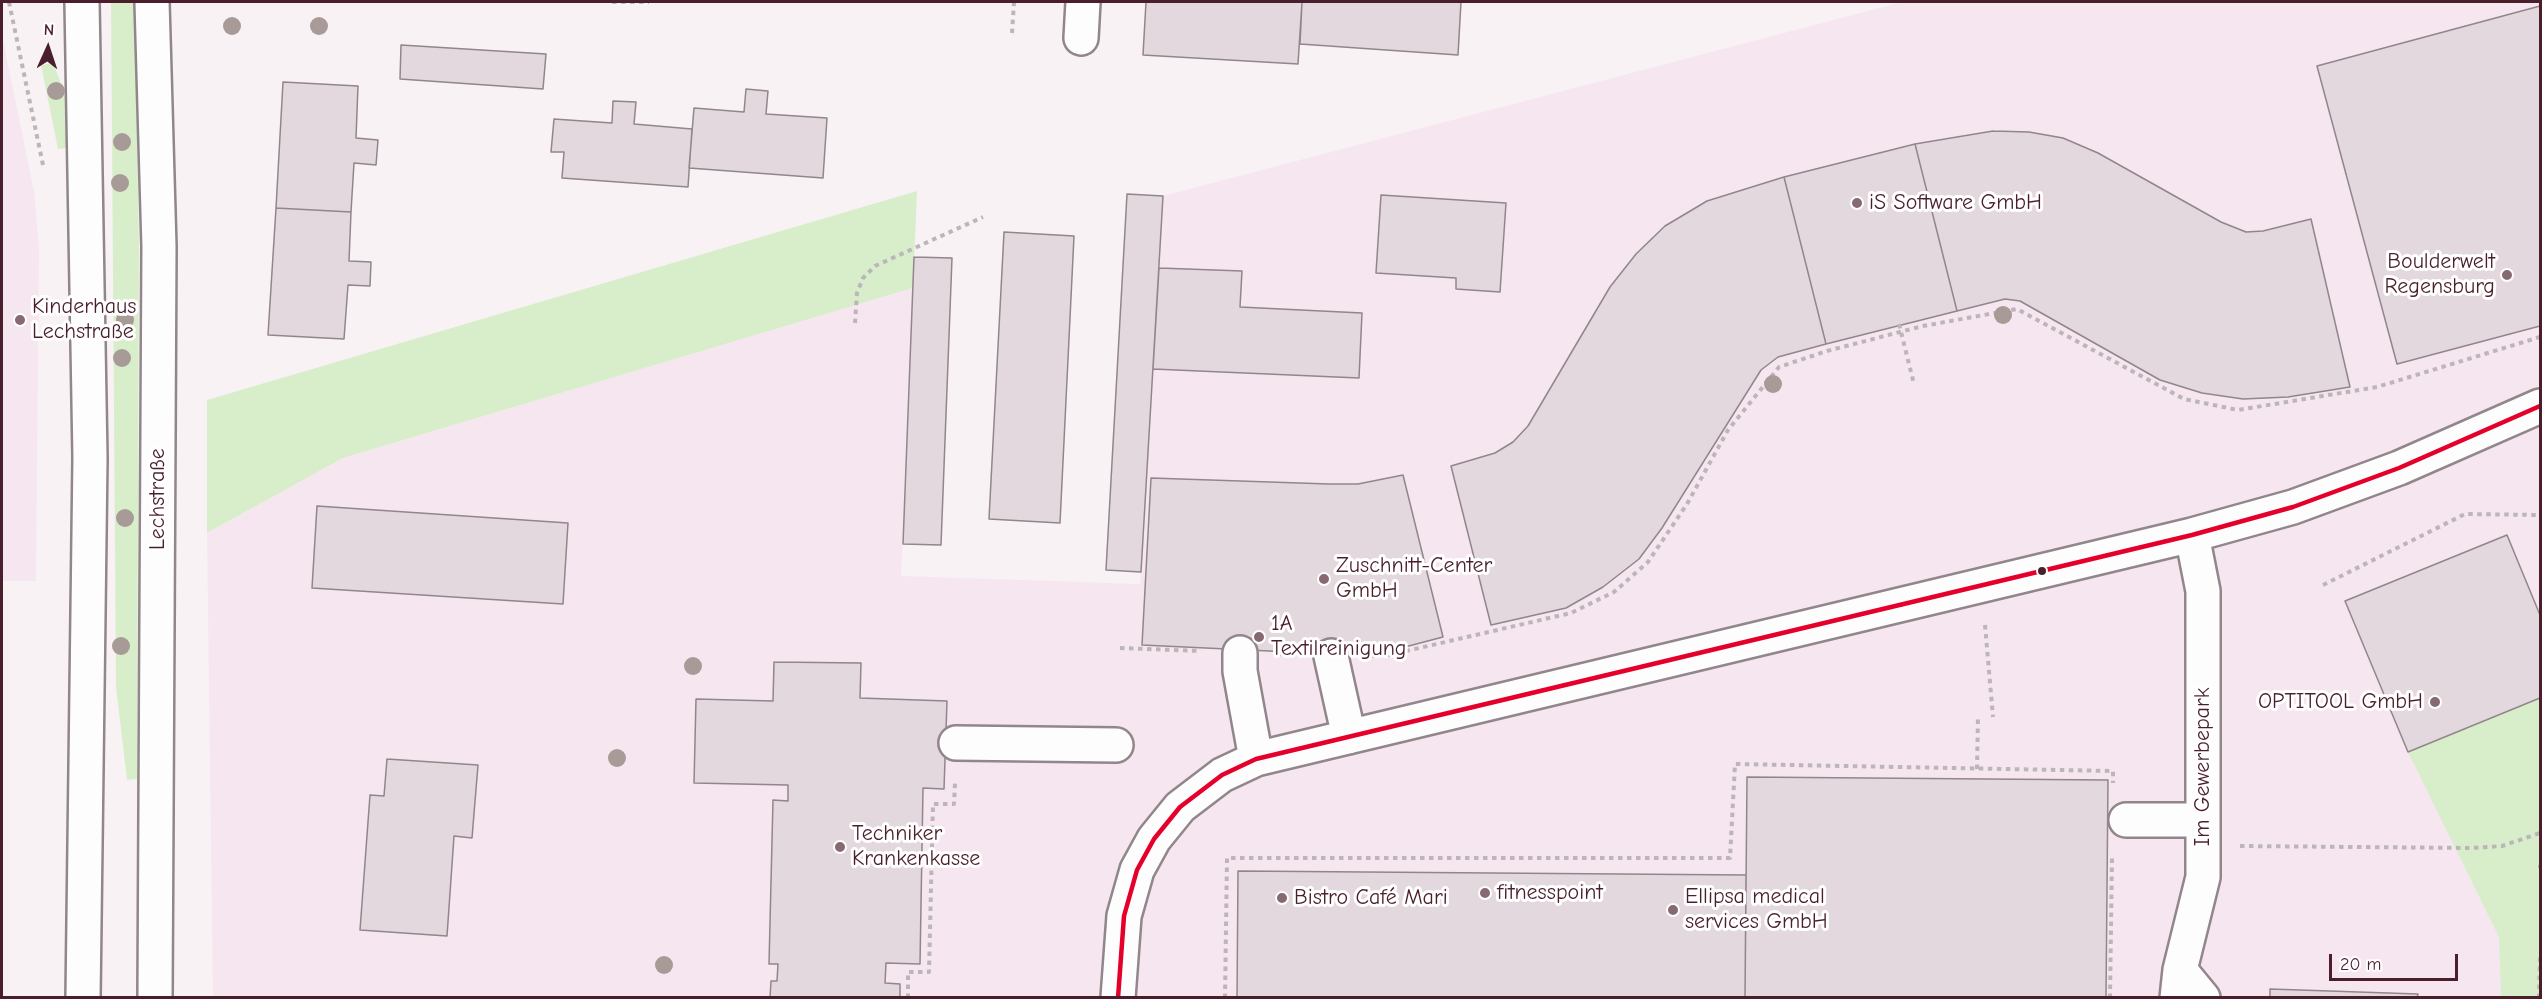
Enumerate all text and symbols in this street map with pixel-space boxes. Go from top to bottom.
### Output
north arrow [18,18,78,78]
text: N [43,21,55,39]
place label: iS Software GmbH [1869,190,2042,216]
marker: iS Software GmbH [1850,196,1864,210]
place label: Boulderwelt Regensburg [2384,249,2495,300]
marker: Boulderwelt Regensburg [2500,268,2514,282]
place label: Kinderhaus Lechstraße [32,294,136,346]
marker: Kinderhaus Lechstraße [13,313,27,327]
street label: Lechstraße [145,448,171,550]
place label: Zuschnitt-Center GmbH [1336,553,1492,604]
unlabelled marker [2036,565,2048,577]
marker: Zuschnitt-Center GmbH [1317,572,1331,586]
place label: 1A Textilreinigung [1271,611,1406,662]
marker: 1A Textilreinigung [1252,630,1266,644]
street label: Im Gewerbepark [2190,688,2216,846]
place label: OPTITOOL GmbH [2258,689,2423,715]
marker: OPTITOOL GmbH [2428,695,2442,709]
place label: Techniker Krankenkasse [852,821,980,872]
marker: Techniker Krankenkasse [833,840,847,854]
place label: fitnesspoint [1497,880,1603,906]
place label: Ellipsa medical services GmbH [1685,884,1828,936]
place label: Bistro Café Mari [1294,885,1448,911]
marker: fitnesspoint [1478,886,1492,900]
marker: Bistro Café Mari [1275,891,1289,905]
marker: Ellipsa medical services GmbH [1666,903,1680,917]
scale bar [2332,942,2461,980]
text: 20 m [2340,954,2381,975]

